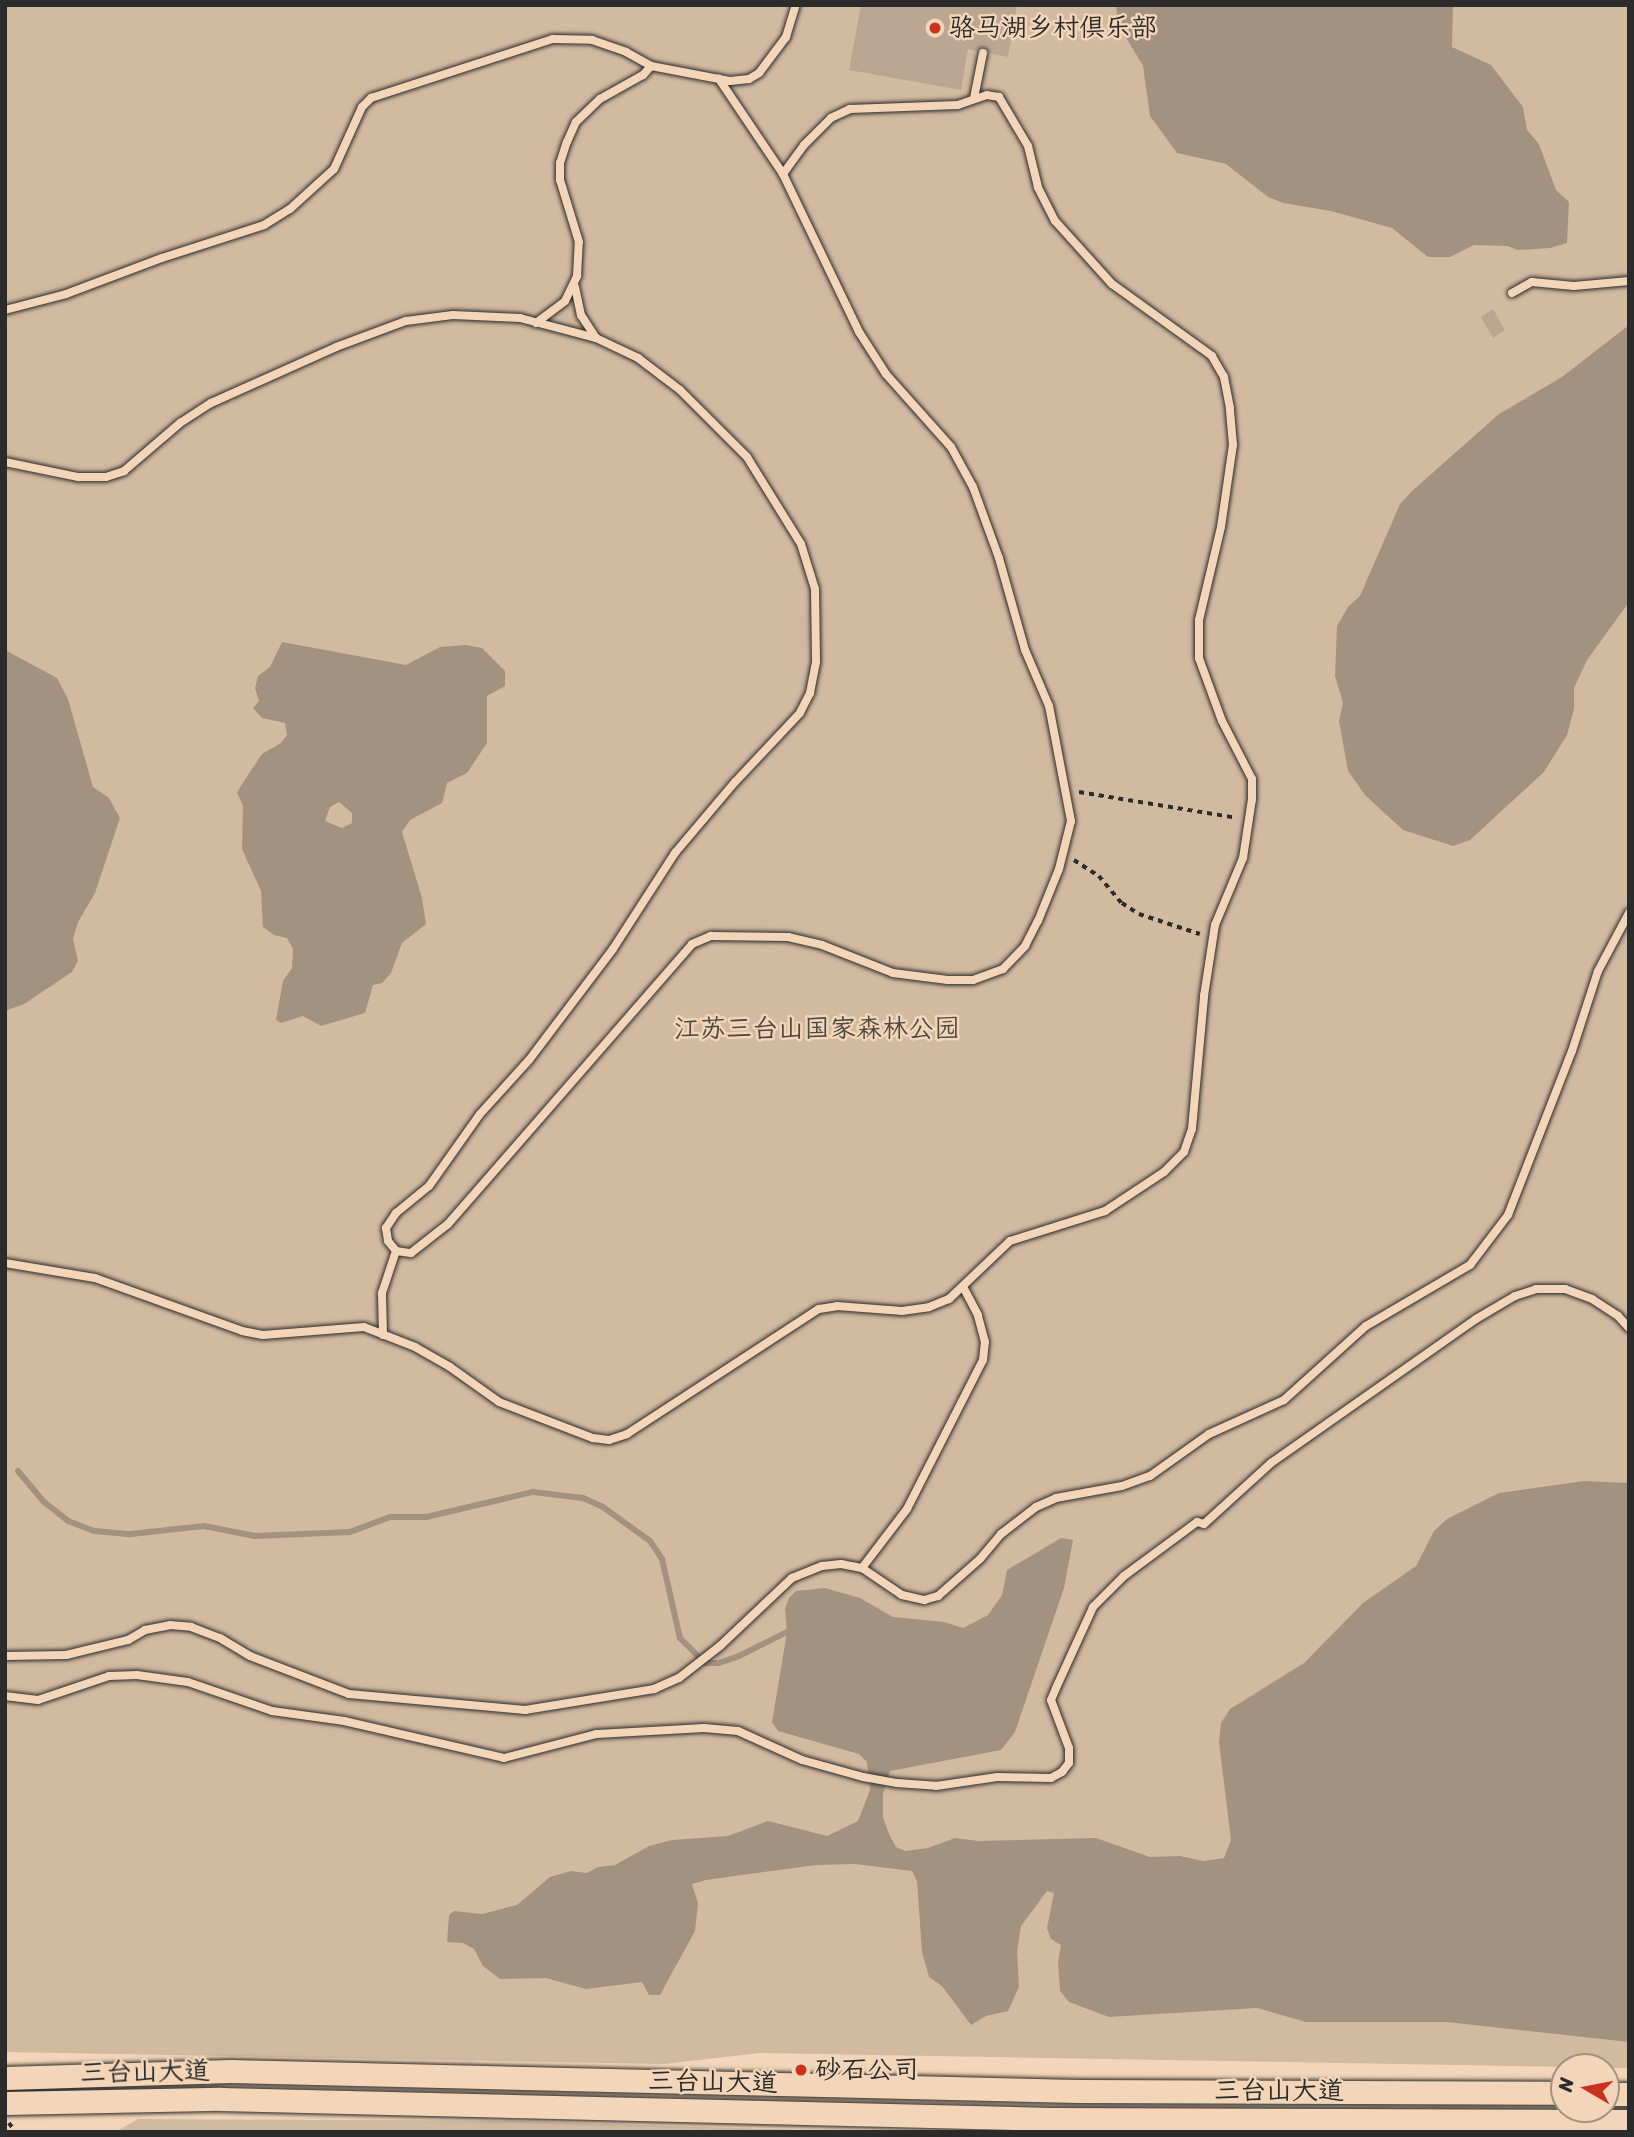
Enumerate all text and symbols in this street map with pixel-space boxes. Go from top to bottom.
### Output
place label: 骆马湖乡村俱乐部 [949,12,1157,44]
marker: 骆马湖乡村俱乐部 [927,20,943,36]
park label: 江苏三台山国家森林公园 [674,1013,960,1045]
north arrow [1550,2053,1620,2123]
place label: 砂石公司 [815,2054,919,2086]
street label: 三台山大道 [80,2055,210,2089]
marker: 砂石公司 [793,2062,809,2078]
street label: 三台山大道 [648,2065,778,2099]
street label: 三台山大道 [1214,2075,1344,2107]
text: N [1548,2075,1583,2094]

